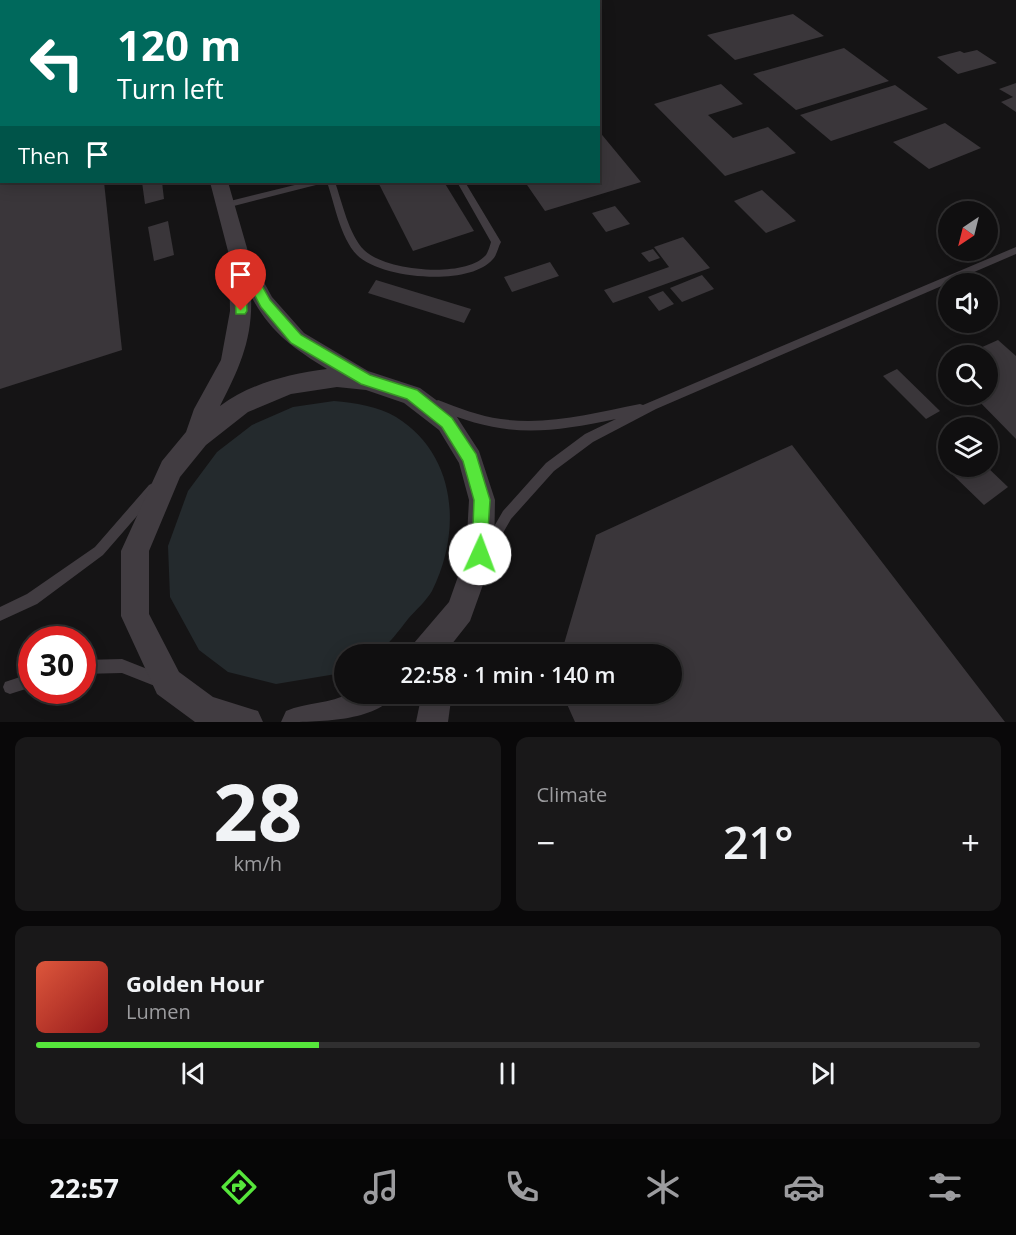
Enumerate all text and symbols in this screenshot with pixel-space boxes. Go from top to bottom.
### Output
text: 120 m [117,16,241,73]
icon: left [18,24,96,102]
text: Turn left [117,70,224,107]
icon: arrive [81,138,114,171]
text: Then [18,140,69,170]
north arrow [938,201,998,261]
map controls [938,201,998,477]
pin [215,249,266,311]
icon: arrive [224,258,257,291]
button: sound [938,273,998,333]
button: search [938,345,998,405]
button: layers [938,417,998,477]
position arrow [448,522,512,586]
speed limit sign: 30 [18,626,96,704]
text: 22:58 · 1 min · 140 m [400,659,616,689]
text: 28 [213,758,302,864]
text: Climate [537,781,607,808]
text: 21° [723,811,794,872]
text: − [537,820,555,865]
text: + [961,820,980,865]
text: km/h [233,850,282,877]
text: Golden Hour [126,968,264,998]
text: Lumen [126,998,191,1025]
icon: previous [177,1057,210,1090]
icon: pause [491,1057,524,1090]
icon: next [806,1057,839,1090]
icon: directions [218,1166,260,1208]
icon: music [360,1166,402,1208]
icon: phone [501,1166,543,1208]
icon: climate [642,1166,684,1208]
icon: car [783,1166,825,1208]
icon: filters [924,1166,966,1208]
text: 22:57 [50,1169,119,1206]

